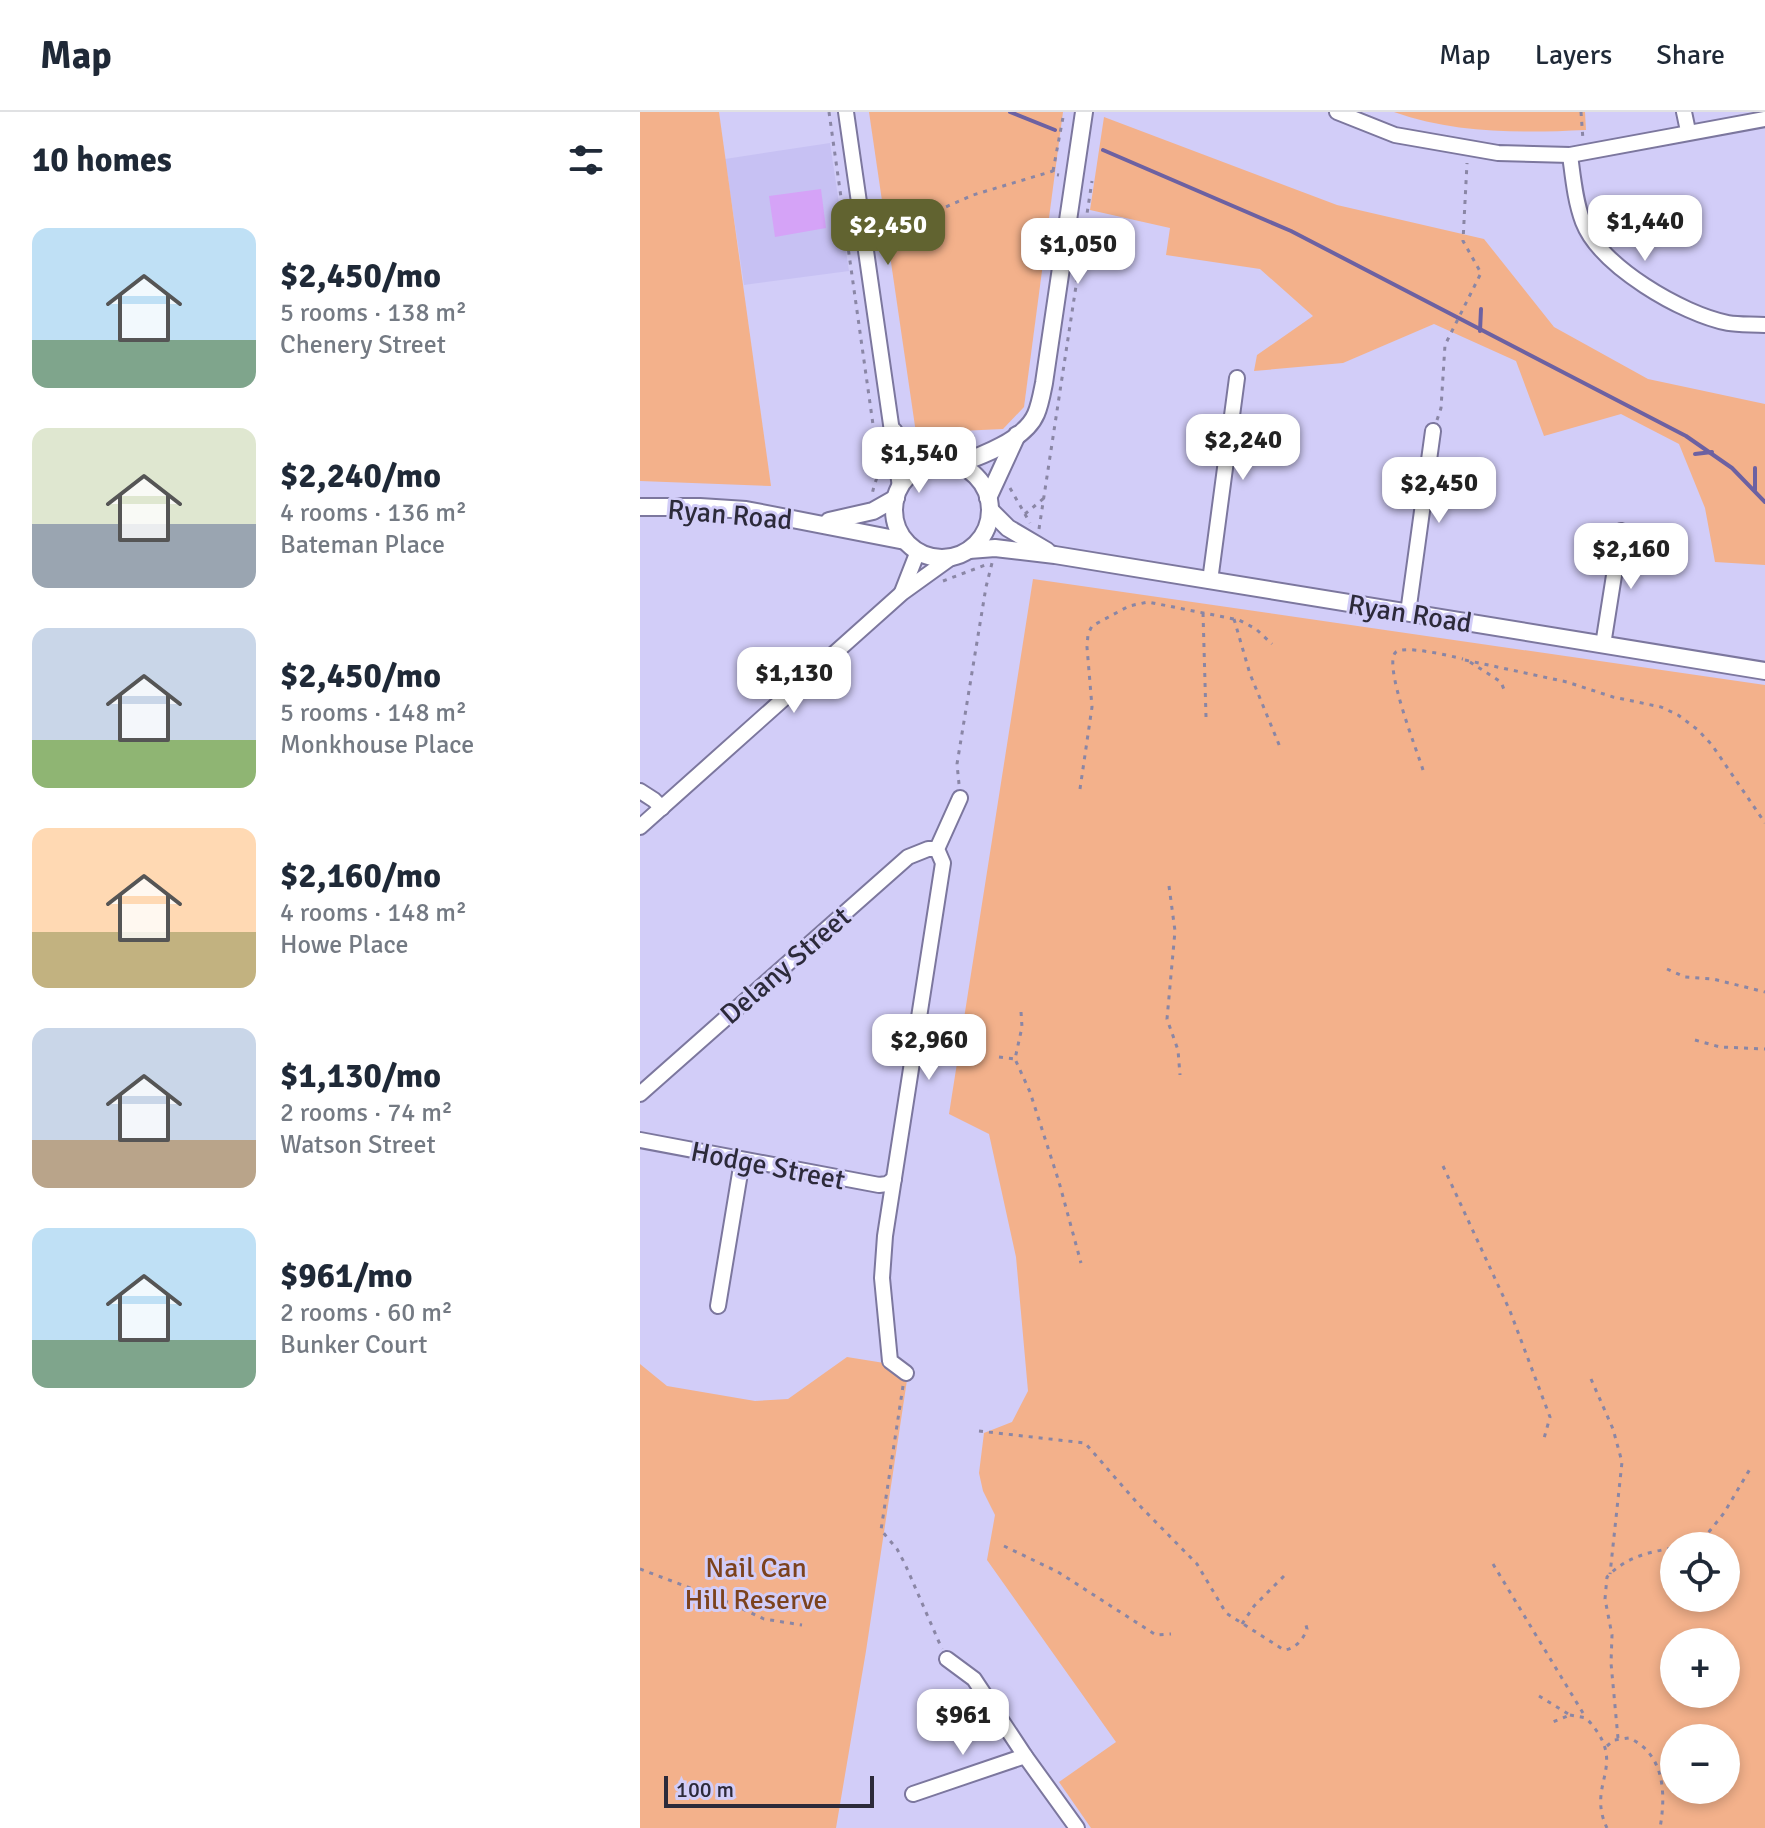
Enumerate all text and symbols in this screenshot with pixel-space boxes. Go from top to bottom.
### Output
text: Map [40,32,112,79]
text: Map [1439,38,1491,72]
text: Layers [1535,38,1612,72]
text: Share [1656,38,1725,72]
icon: filters [564,138,608,182]
text: 10 homes [32,139,172,181]
pin: $1,440 [1580,195,1710,263]
pin: $2,450 [823,199,953,267]
text: $1,440 [1606,205,1684,237]
text: $2,450 [849,209,927,241]
pin: $1,050 [1013,218,1143,286]
text: $1,050 [1039,228,1117,260]
text: $2,450/mo [280,255,441,297]
icon: home [96,260,192,356]
text: 5 rooms · 138 m² [280,297,467,329]
text: Chenery Street [280,329,446,361]
pin: $2,240 [1178,414,1308,482]
text: $2,240 [1204,424,1282,456]
pin: $1,540 [854,427,984,495]
text: $1,540 [880,437,958,469]
text: $2,240/mo [280,455,441,497]
pin: $2,450 [1374,457,1504,525]
icon: home [96,460,192,556]
text: $2,450 [1400,467,1478,499]
street label: Ryan Road [666,493,794,537]
text: 4 rooms · 136 m² [280,497,467,529]
pin: $2,160 [1566,523,1696,591]
text: Bateman Place [280,529,445,561]
text: $2,160 [1592,533,1670,565]
street label: Ryan Road [1345,587,1474,641]
pin: $1,130 [729,647,859,715]
text: $2,450/mo [280,655,441,697]
text: $1,130 [755,657,833,689]
icon: home [96,660,192,756]
text: 5 rooms · 148 m² [280,697,467,729]
text: Monkhouse Place [280,729,474,761]
text: $2,160/mo [280,855,441,897]
icon: home [96,860,192,956]
text: 4 rooms · 148 m² [280,897,467,929]
street label: Delany Street [714,900,858,1032]
text: Howe Place [280,929,409,961]
pin: $2,960 [864,1014,994,1082]
text: $2,960 [890,1024,968,1056]
text: $1,130/mo [280,1055,441,1097]
icon: home [96,1060,192,1156]
text: 2 rooms · 74 m² [280,1097,453,1129]
text: Watson Street [280,1129,436,1161]
street label: Hodge Street [688,1134,848,1198]
text: $961/mo [280,1255,413,1297]
icon: home [96,1260,192,1356]
text: 2 rooms · 60 m² [280,1297,453,1329]
text: Bunker Court [280,1329,427,1361]
map controls [1660,1532,1740,1804]
button: locate [1660,1532,1740,1612]
park label: Nail Can Hill Reserve [685,1551,828,1617]
button: + [1660,1628,1740,1708]
pin: $961 [916,1689,1010,1757]
text: $961 [935,1699,991,1731]
button: − [1660,1724,1740,1804]
scale bar [664,1772,874,1808]
text: 100 m [676,1776,734,1803]

